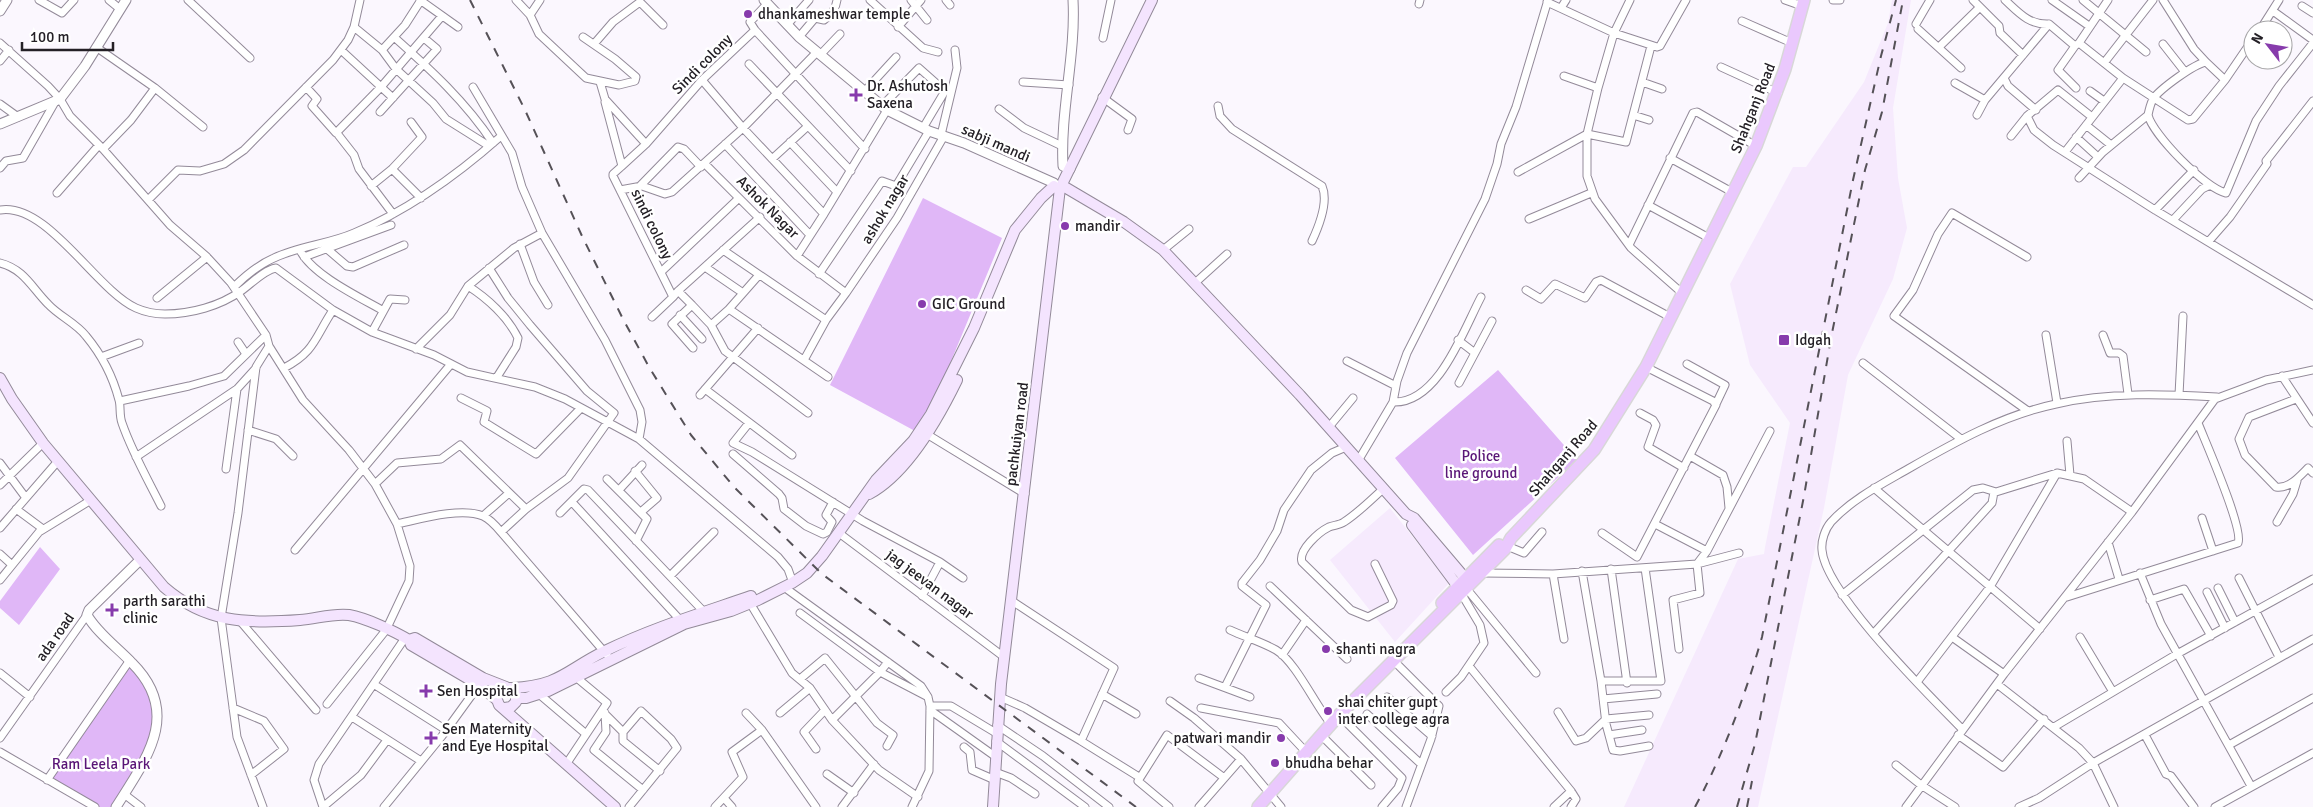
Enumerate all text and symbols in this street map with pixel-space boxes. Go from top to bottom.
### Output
place label: dhankameshwar temple [758,5,910,23]
marker: dhankameshwar temple [742,8,754,20]
scale bar [22,20,114,52]
north arrow [2243,20,2293,70]
text: 100 m [30,28,70,46]
street label: Sindi colony [668,30,736,98]
text: N [2247,30,2267,47]
street label: Shahganj Road [1727,60,1779,156]
place label: Dr. Ashutosh Saxena [867,77,948,112]
marker: Dr. Ashutosh Saxena [849,88,863,102]
street label: sabji mandi [959,120,1033,166]
street label: ashok nagar [857,171,913,247]
street label: Ashok Nagar [733,172,803,242]
street label: sindi colony [627,186,677,262]
place label: mandir [1075,217,1121,235]
marker: mandir [1059,220,1071,232]
place label: GIC Ground [932,295,1005,313]
marker: GIC Ground [916,298,928,310]
place label: Idgah [1795,331,1831,349]
marker: Idgah [1777,333,1791,347]
street label: pachkuiyan road [1002,381,1032,487]
street label: Shahganj Road [1525,416,1601,500]
park label: Police line ground [1445,447,1517,482]
street label: jag jeevan nagar [883,545,978,623]
place label: parth sarathi clinic [123,592,206,627]
marker: parth sarathi clinic [105,603,119,617]
street label: ada road [32,609,78,665]
place label: shanti nagra [1336,640,1416,658]
marker: shanti nagra [1320,643,1332,655]
place label: Sen Hospital [437,682,518,700]
marker: Sen Hospital [419,684,433,698]
place label: shai chiter gupt inter college agra [1338,693,1450,728]
marker: shai chiter gupt inter college agra [1322,705,1334,717]
place label: Sen Maternity and Eye Hospital [442,720,549,755]
place label: patwari mandir [1174,729,1271,747]
marker: Sen Maternity and Eye Hospital [424,731,438,745]
marker: patwari mandir [1275,732,1287,744]
place label: bhudha behar [1285,754,1373,772]
park label: Ram Leela Park [52,755,151,773]
marker: bhudha behar [1269,757,1281,769]

